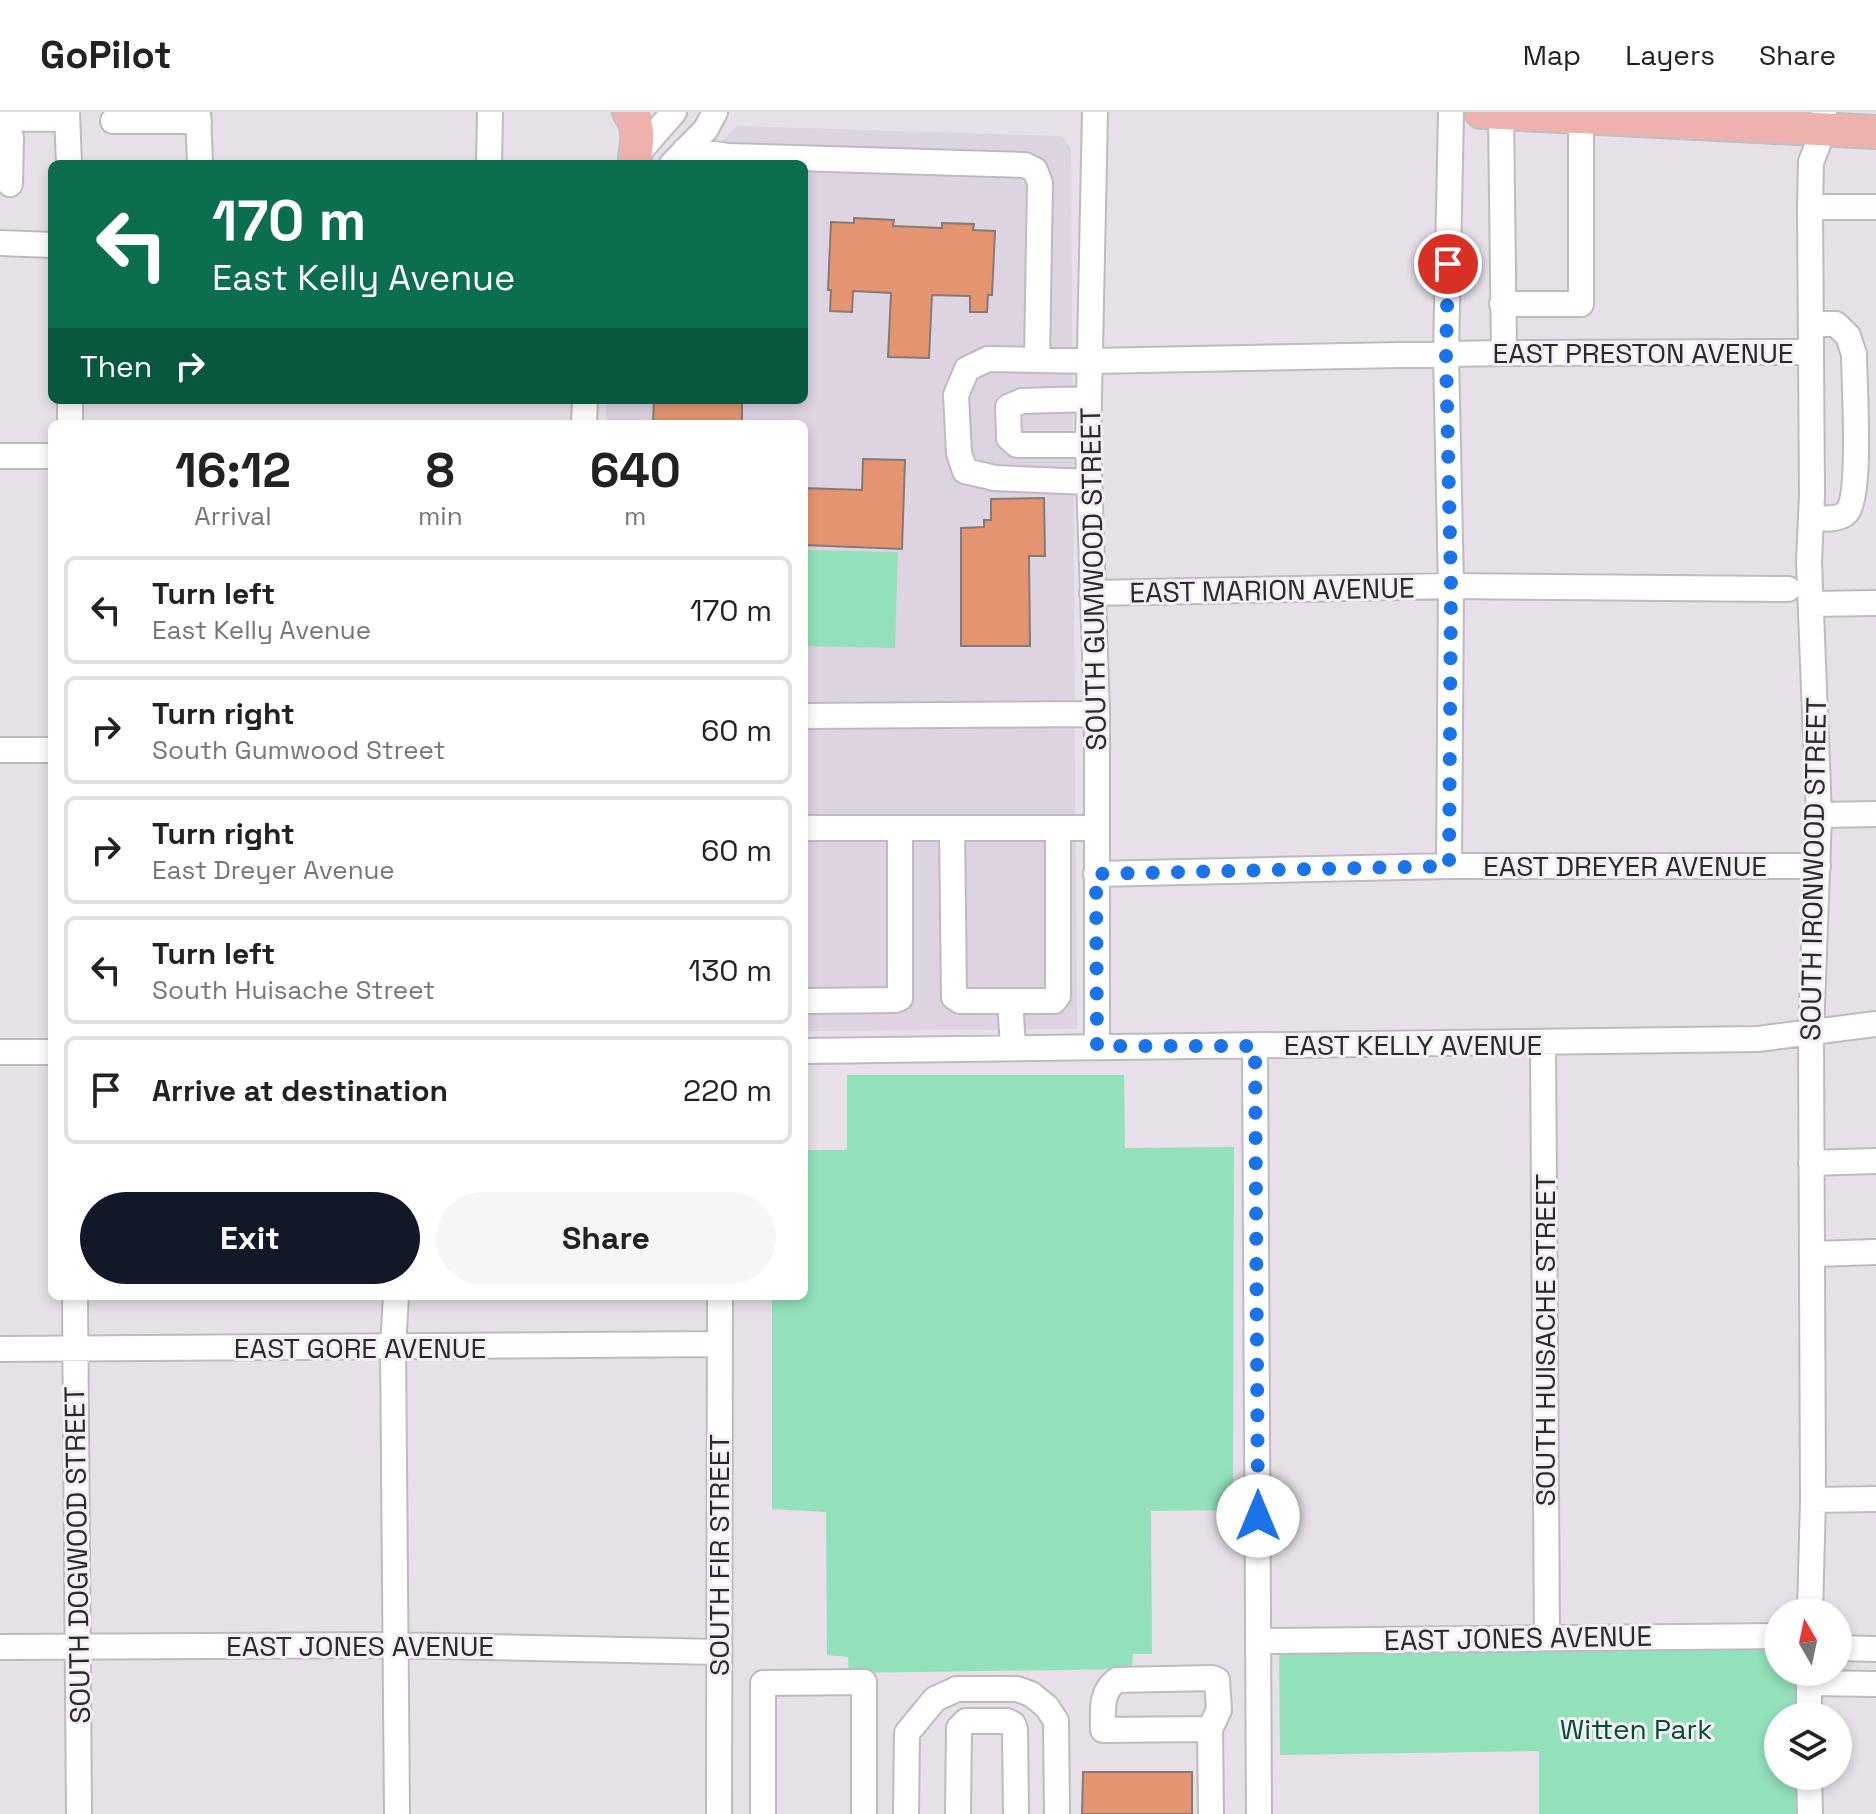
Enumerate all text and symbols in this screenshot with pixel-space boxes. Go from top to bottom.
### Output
text: GoPilot [40,31,172,79]
text: Map [1523,37,1581,73]
text: Layers [1625,37,1715,73]
text: Share [1759,37,1836,73]
text: 170 m [212,185,366,256]
icon: left [80,192,184,296]
pin [1414,230,1482,298]
icon: arrive [1426,242,1470,286]
text: East Kelly Avenue [212,255,515,301]
street label: EAST PRESTON AVENUE [1492,335,1794,371]
icon: right [168,344,212,388]
text: Then [80,347,152,386]
street label: SOUTH GUMWOOD STREET [1072,407,1114,751]
text: 16:12 [175,440,291,501]
text: 8 [426,440,455,501]
text: 640 [590,440,681,501]
text: Arrival [194,499,272,533]
text: min [418,499,463,533]
text: m [624,499,646,533]
street label: EAST MARION AVENUE [1129,570,1415,610]
text: Turn left [152,574,275,613]
icon: left [84,588,128,632]
text: 170 m [690,591,772,630]
text: East Kelly Avenue [152,613,371,647]
text: Turn right [152,694,295,733]
street label: SOUTH IRONWOOD STREET [1792,697,1834,1041]
icon: right [84,708,128,752]
text: 60 m [701,711,772,750]
text: South Gumwood Street [152,733,445,767]
text: Turn right [152,814,295,853]
icon: right [84,828,128,872]
text: 60 m [701,831,772,870]
street label: EAST DREYER AVENUE [1483,848,1767,884]
text: East Dreyer Avenue [152,853,395,887]
text: Turn left [152,934,275,973]
icon: left [84,948,128,992]
text: 130 m [689,951,772,990]
text: South Huisache Street [152,973,435,1007]
street label: EAST KELLY AVENUE [1284,1027,1542,1063]
icon: arrive [84,1068,128,1112]
text: Arrive at destination [152,1071,448,1110]
text: 220 m [683,1071,772,1110]
street label: SOUTH HUISACHE STREET [1527,1174,1563,1506]
button: Exit [80,1192,420,1284]
button: Share [436,1192,776,1284]
street label: EAST GORE AVENUE [234,1330,486,1366]
street label: SOUTH DOGWOOD STREET [56,1386,98,1724]
street label: SOUTH FIR STREET [701,1434,737,1676]
position arrow [1216,1474,1300,1558]
north arrow [1764,1598,1852,1686]
map controls [1764,1598,1852,1790]
street label: EAST JONES AVENUE [1384,1618,1652,1658]
street label: EAST JONES AVENUE [226,1628,494,1664]
button: layers [1764,1702,1852,1790]
park label: Witten Park [1560,1711,1712,1747]

